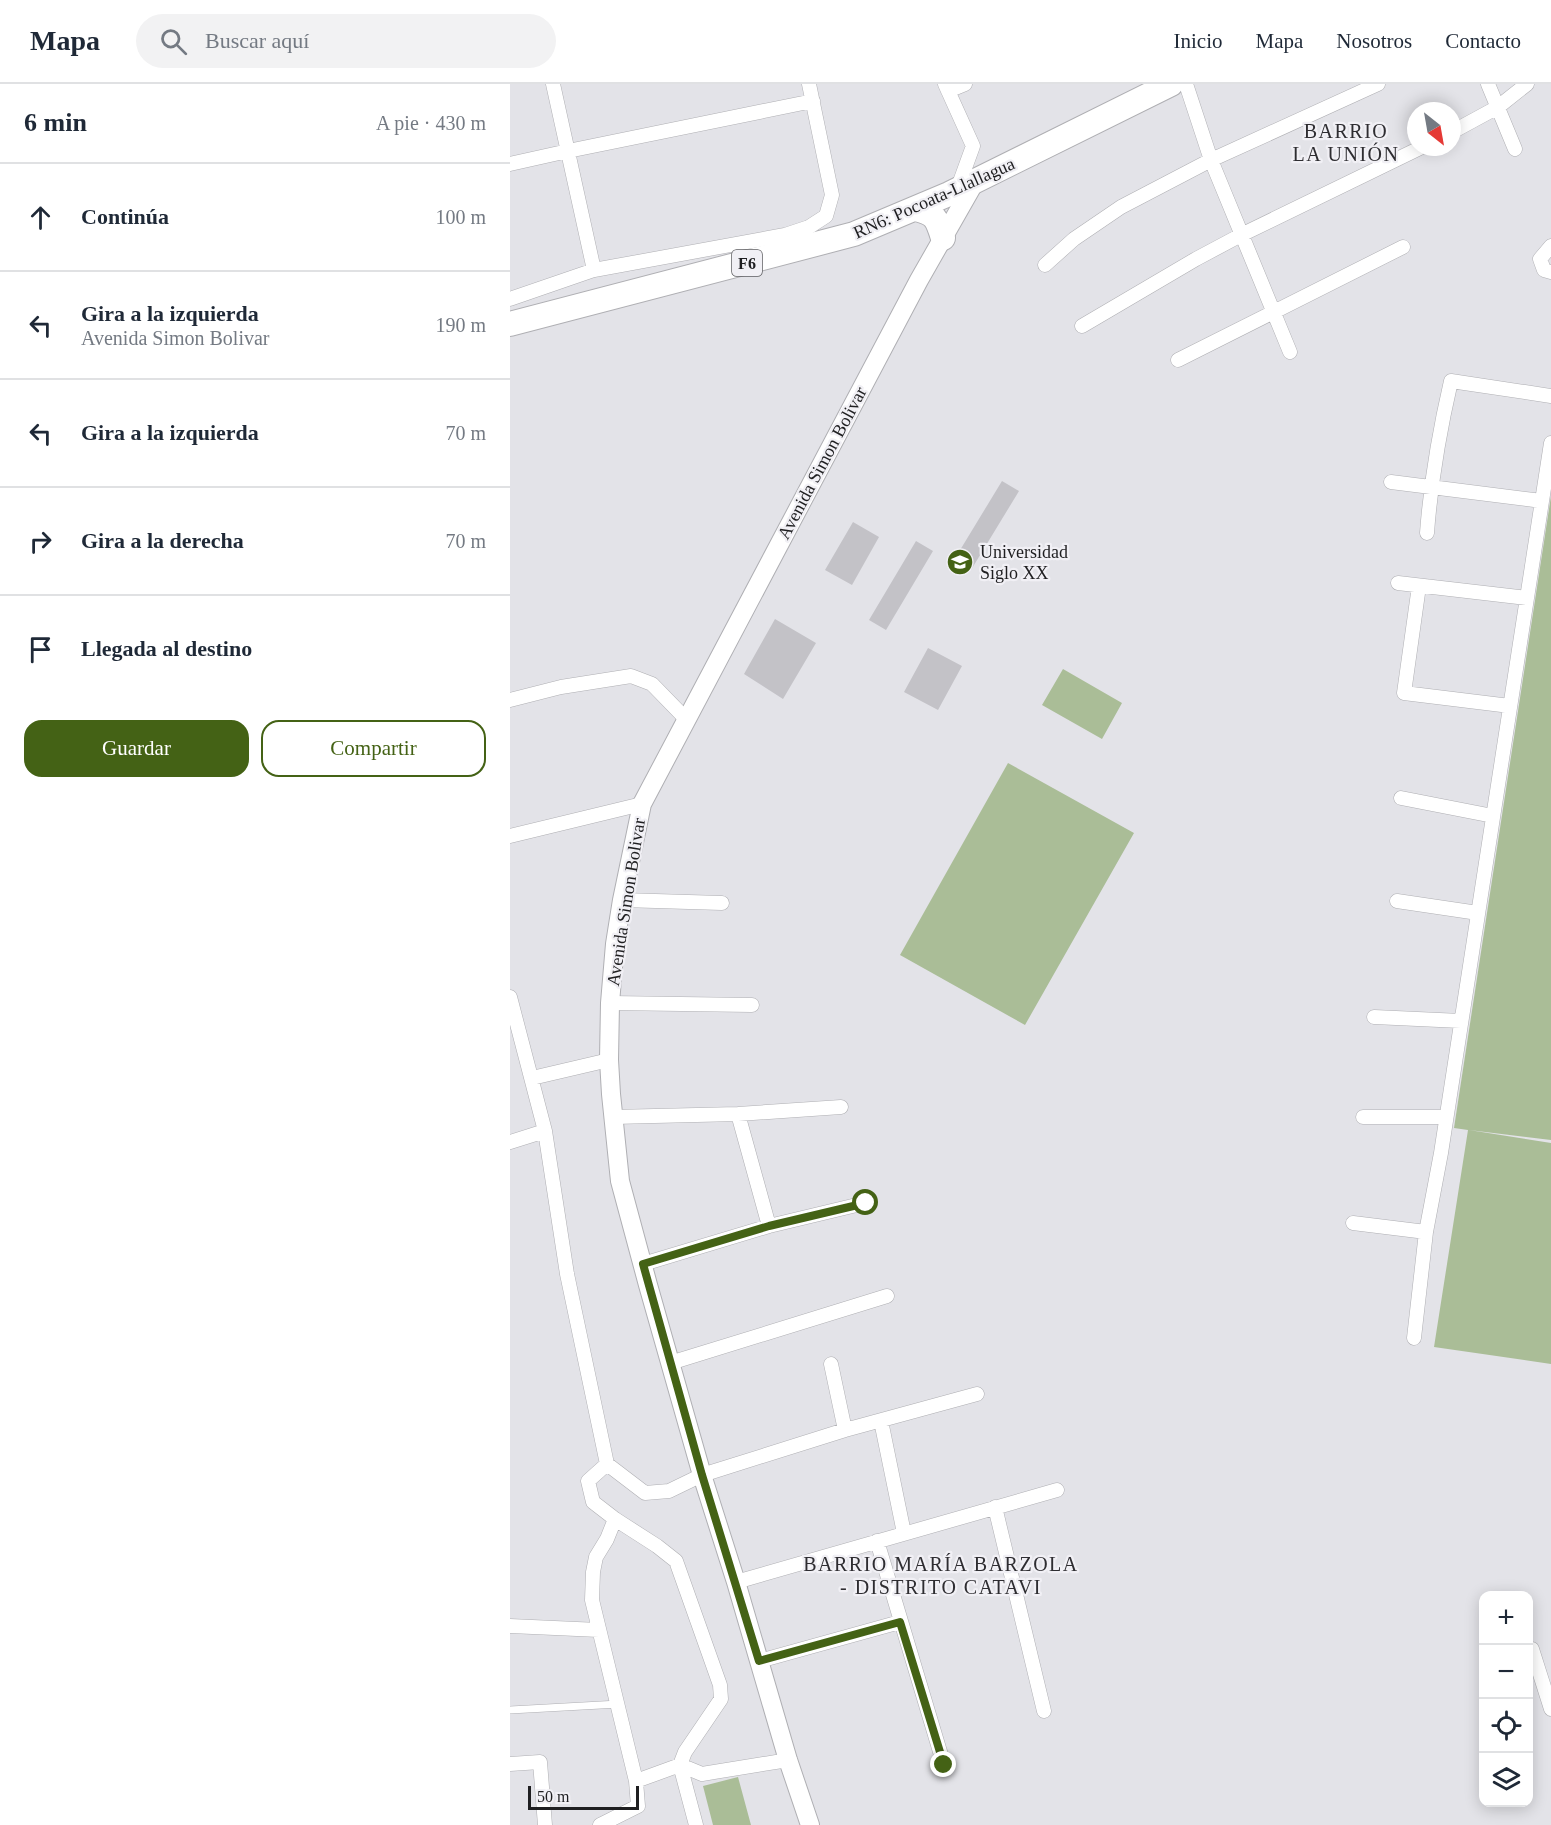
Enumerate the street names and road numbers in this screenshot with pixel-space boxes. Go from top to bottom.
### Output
street label: RN6: Pocoata-Llallagua [850,153,1018,243]
road number: F6 [732,250,762,276]
street label: Avenida Simon Bolivar [773,383,871,543]
street label: Avenida Simon Bolivar [603,817,649,987]

